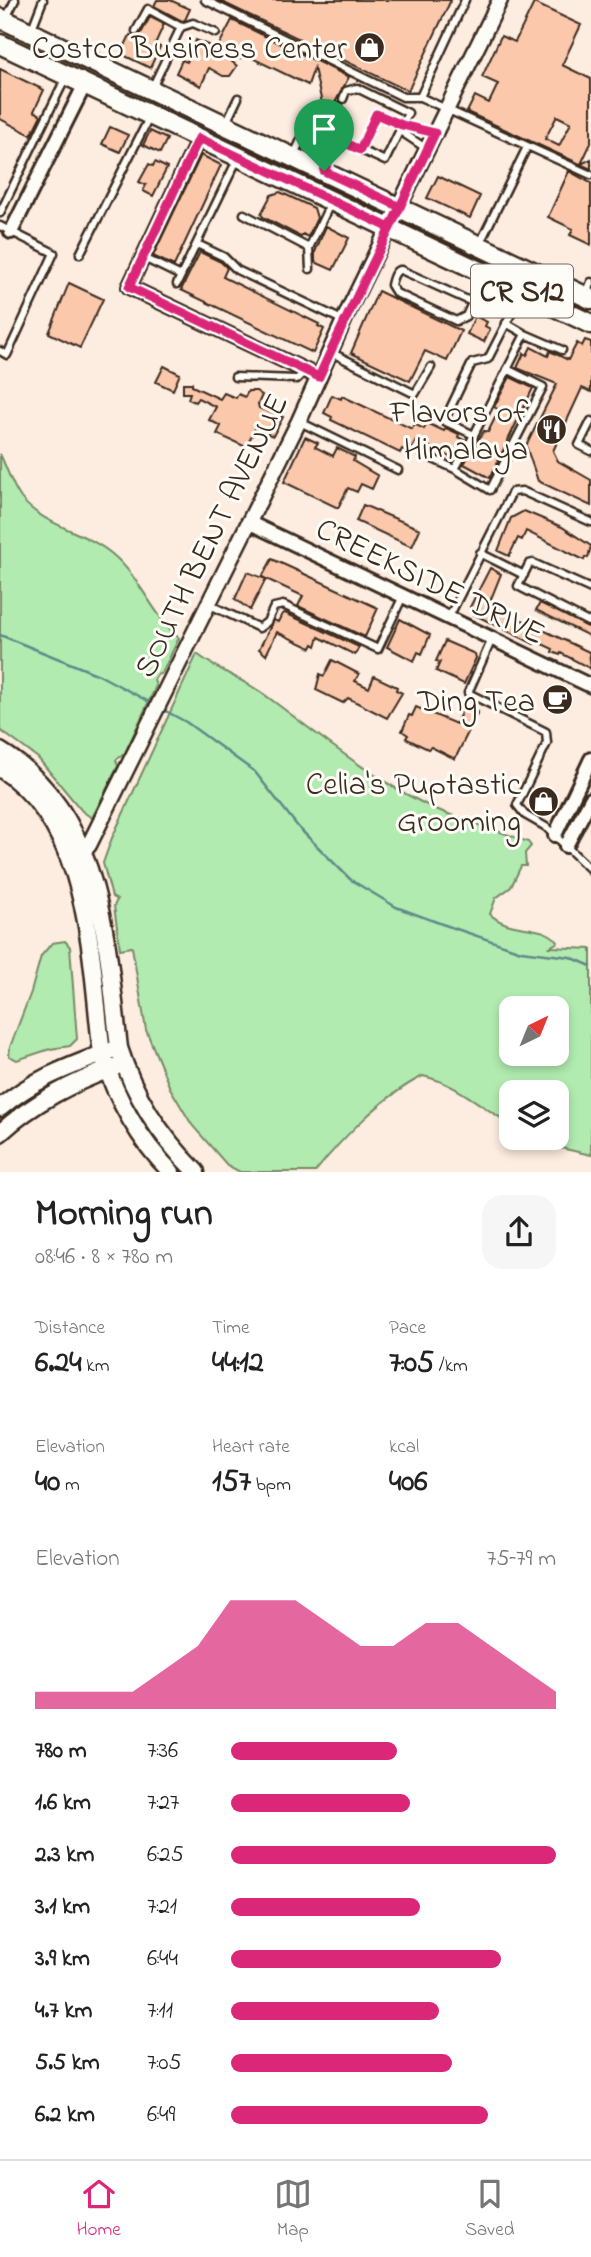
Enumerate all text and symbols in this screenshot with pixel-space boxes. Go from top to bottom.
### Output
place label: Costco Business Center [32,27,347,74]
shop icon: Costco Business Center [353,30,387,64]
pin [294,99,354,171]
icon: arrive [305,110,343,148]
road number: CR S12 [471,264,573,318]
street label: SOUTH BENT AVENUE [124,386,302,687]
place label: Flavors of Himalaya [389,391,528,475]
restaurant icon: Flavors of Himalaya [534,412,568,446]
street label: CREEKSIDE DRIVE [307,507,552,659]
place label: Ding Tea [417,680,535,727]
cafe icon: Ding Tea [541,683,575,717]
place label: Celia's Puptastic Grooming [306,763,522,847]
shop icon: Celia's Puptastic Grooming [527,784,561,818]
north arrow [499,996,569,1066]
map controls [499,996,569,1150]
button: layers [499,1080,569,1150]
text: Morning run [35,1187,213,1243]
button: share [482,1195,556,1269]
text: 08:46 · 8 × 780 m [35,1241,173,1274]
text: Distance [35,1315,105,1342]
text: Time [212,1315,250,1342]
text: Pace [389,1315,426,1342]
text: 6.24 [35,1342,82,1386]
text: 44:12 [212,1342,264,1386]
text: 7:05 [389,1342,434,1386]
text: km [82,1353,109,1380]
text: /km [434,1353,468,1380]
text: Elevation [35,1434,105,1461]
text: Heart rate [212,1434,290,1461]
text: kcal [389,1434,419,1461]
text: 40 [35,1461,60,1505]
text: 157 [212,1461,251,1505]
text: 406 [389,1461,428,1505]
text: m [60,1472,80,1499]
text: bpm [251,1472,291,1499]
text: Elevation [35,1543,120,1576]
text: 75–79 m [487,1543,556,1576]
text: 780 m [35,1735,87,1768]
text: 7:36 [147,1735,178,1768]
text: 1.6 km [35,1787,91,1820]
text: 7:27 [147,1787,179,1820]
text: 2.3 km [35,1839,94,1872]
text: 6:25 [147,1839,184,1872]
text: 3.1 km [35,1891,90,1924]
text: 7:21 [147,1891,177,1924]
text: 3.9 km [35,1943,90,1976]
text: 6:44 [147,1943,178,1976]
text: 4.7 km [35,1995,92,2028]
text: 7:11 [147,1995,173,2028]
text: 5.5 km [35,2047,100,2080]
text: 7:05 [147,2047,182,2080]
text: 6.2 km [35,2099,95,2132]
text: 6:49 [147,2099,175,2132]
tab: Home [77,2175,121,2244]
tab: Map [274,2175,312,2244]
tab: Saved [465,2175,514,2244]

